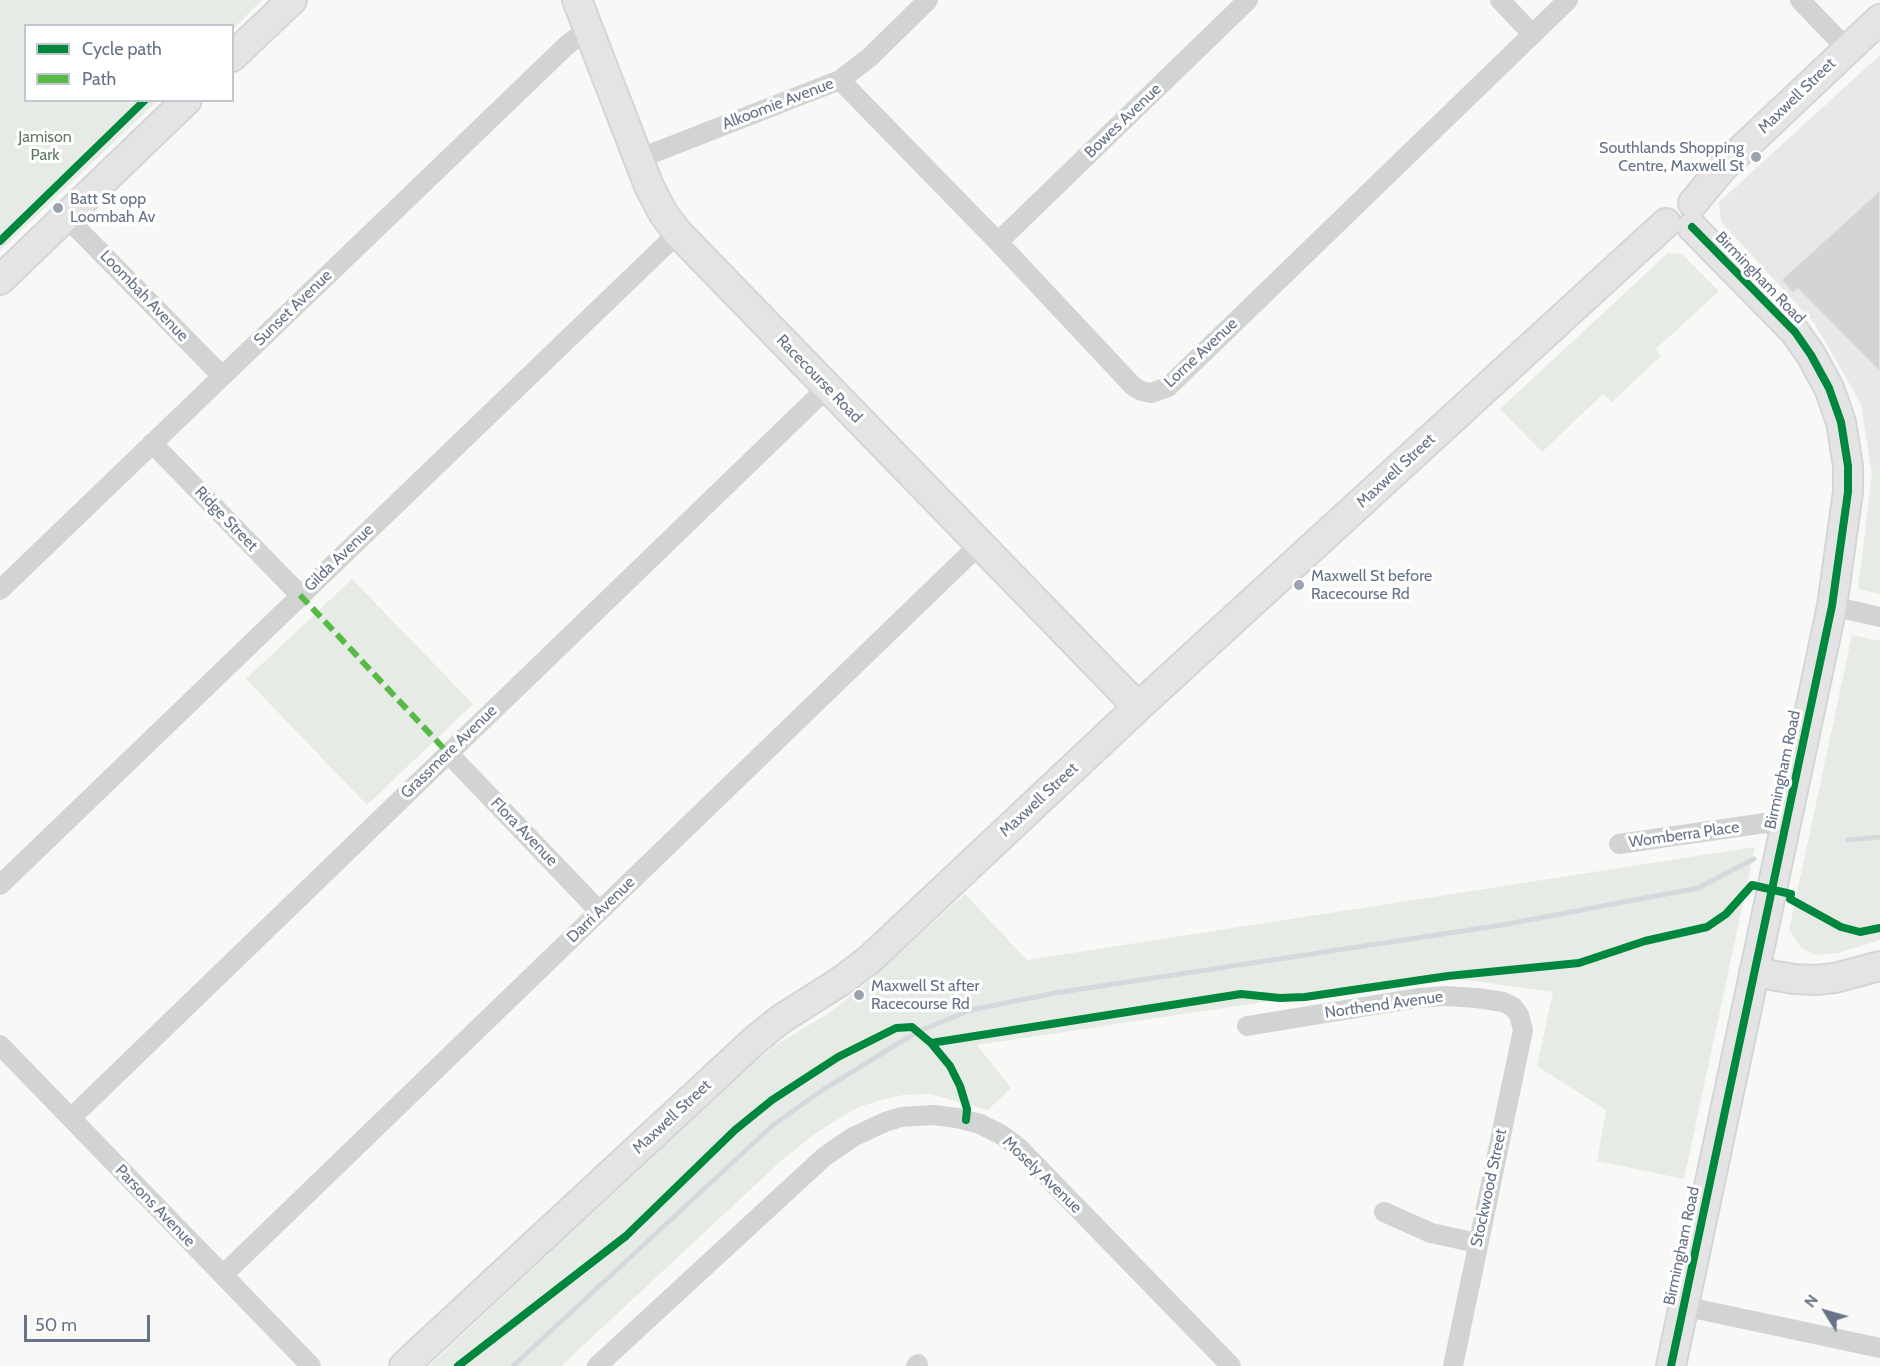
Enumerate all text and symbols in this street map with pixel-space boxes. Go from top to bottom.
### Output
legend [24,24,234,102]
text: Cycle path [82,38,162,60]
street label: Maxwell Street [1754,54,1840,138]
text: Path [82,68,116,90]
street label: Alkoomie Avenue [720,74,836,134]
street label: Bowes Avenue [1081,80,1165,162]
park label: Jamison Park [18,127,72,165]
place label: Southlands Shopping Centre, Maxwell St [1599,138,1744,176]
marker: Southlands Shopping Centre, Maxwell St [1749,150,1763,164]
place label: Batt St opp Loombah Av [70,189,155,227]
marker: Batt St opp Loombah Av [51,201,65,215]
street label: Birmingham Road [1711,228,1809,328]
street label: Loombah Avenue [96,247,192,345]
street label: Sunset Avenue [250,266,336,350]
street label: Lorne Avenue [1160,314,1242,392]
street label: Racecourse Road [772,331,866,427]
street label: Maxwell Street [1353,430,1439,512]
street label: Ridge Street [190,483,262,555]
street label: Gilda Avenue [300,520,378,596]
place label: Maxwell St before Racecourse Rd [1311,566,1432,604]
marker: Maxwell St before Racecourse Rd [1292,578,1306,592]
street label: Grassmere Avenue [397,701,501,803]
street label: Birmingham Road [1761,709,1805,831]
street label: Maxwell Street [996,759,1082,841]
street label: Flora Avenue [487,794,561,870]
street label: Womberra Place [1627,818,1741,852]
street label: Darri Avenue [563,873,639,947]
place label: Maxwell St after Racecourse Rd [871,976,980,1014]
street label: Northend Avenue [1324,987,1444,1023]
marker: Maxwell St after Racecourse Rd [852,988,866,1002]
street label: Maxwell Street [629,1076,715,1158]
street label: Stockwood Street [1467,1127,1511,1249]
street label: Mosely Avenue [998,1132,1086,1218]
street label: Parsons Avenue [111,1161,199,1251]
street label: Birmingham Road [1660,1185,1704,1307]
north arrow [1796,1282,1856,1342]
text: N [1800,1291,1822,1311]
scale bar [27,1303,153,1341]
text: 50 m [35,1314,77,1336]

